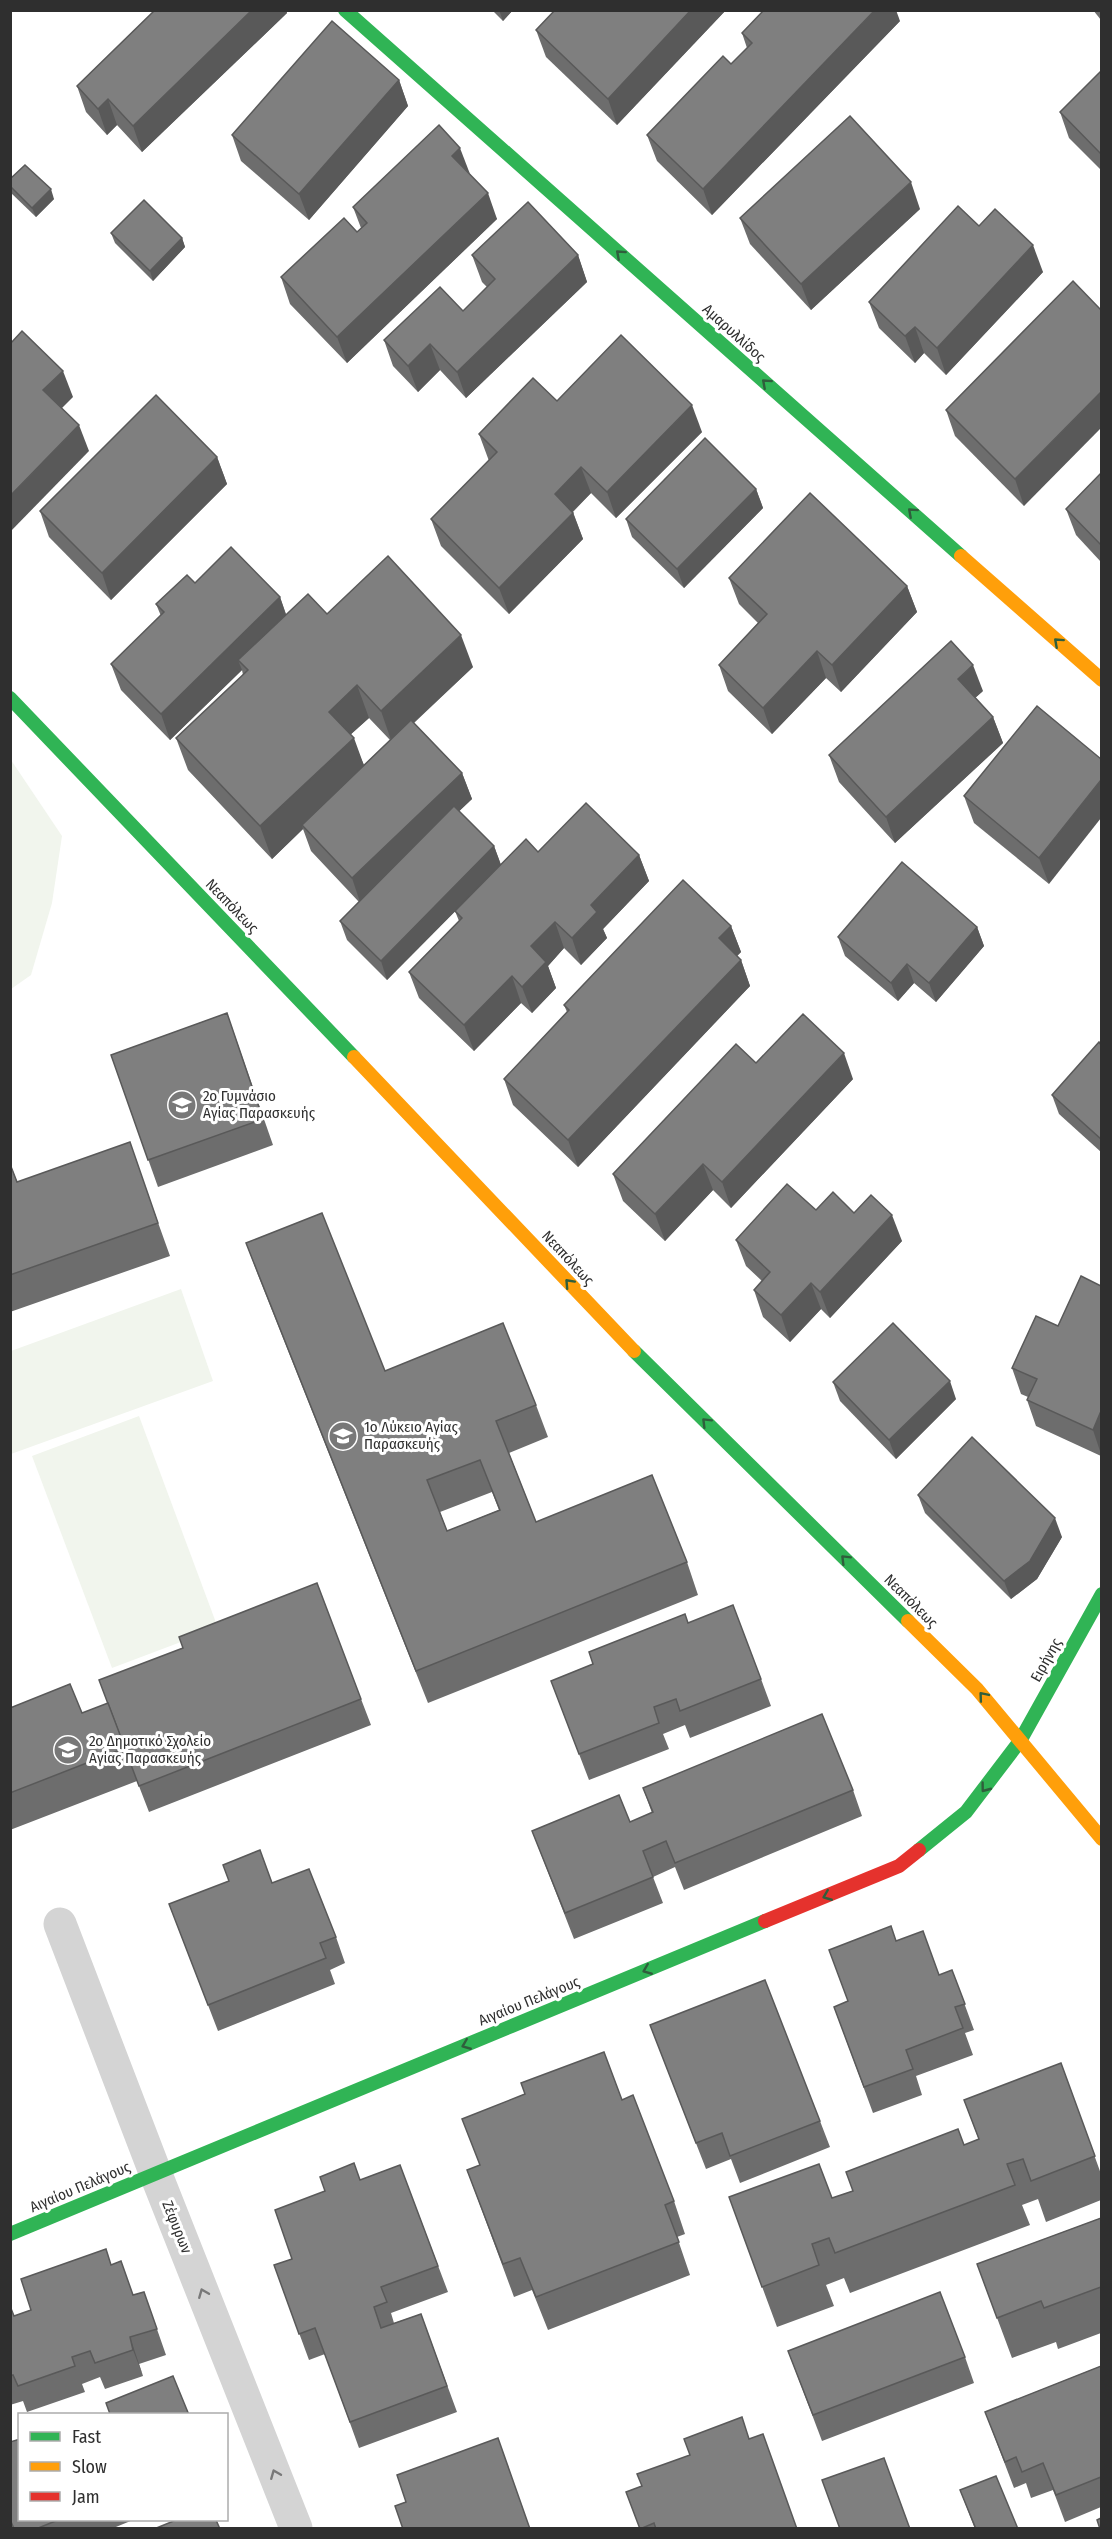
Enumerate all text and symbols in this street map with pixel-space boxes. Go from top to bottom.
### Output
one-way arrow [616,250,627,261]
street label: Αμαρυλλίδος [699,300,770,366]
one-way arrow [762,379,773,390]
one-way arrow [908,508,919,519]
one-way arrow [1054,638,1065,649]
street label: Νεαπόλεως [202,875,263,937]
place label: 2ο Γυμνάσιο Αγίας Παρασκευής [203,1087,316,1122]
school or university icon: 2ο Γυμνάσιο Αγίας Παρασκευής [166,1089,198,1121]
street label: Νεαπόλεως [538,1227,598,1290]
one-way arrow [565,1279,576,1290]
place label: 1ο Λύκειο Αγίας Παρασκευής [364,1418,458,1453]
one-way arrow [702,1419,713,1430]
school or university icon: 1ο Λύκειο Αγίας Παρασκευής [327,1420,359,1452]
one-way arrow [841,1555,851,1566]
street label: Νεαπόλεως [881,1571,942,1632]
street label: Ειρήνης [1027,1634,1066,1685]
one-way arrow [979,1692,990,1703]
place label: 2ο Δημοτικό Σχολείο Αγίας Παρασκευής [89,1732,211,1767]
school or university icon: 2ο Δημοτικό Σχολείο Αγίας Παρασκευής [52,1734,84,1766]
one-way arrow [981,1781,992,1792]
one-way arrow [822,1889,833,1901]
one-way arrow [642,1963,653,1975]
street label: Αιγαίου Πελάγους [476,1972,583,2029]
one-way arrow [462,2038,473,2050]
street label: Αιγαίου Πελάγους [27,2157,134,2216]
street label: Ζέφυρων [158,2198,196,2257]
one-way arrow [198,2288,210,2299]
legend [18,2413,228,2521]
text: Fast [72,2426,101,2448]
text: Slow [72,2456,107,2478]
one-way arrow [270,2469,282,2480]
text: Jam [72,2486,100,2508]

